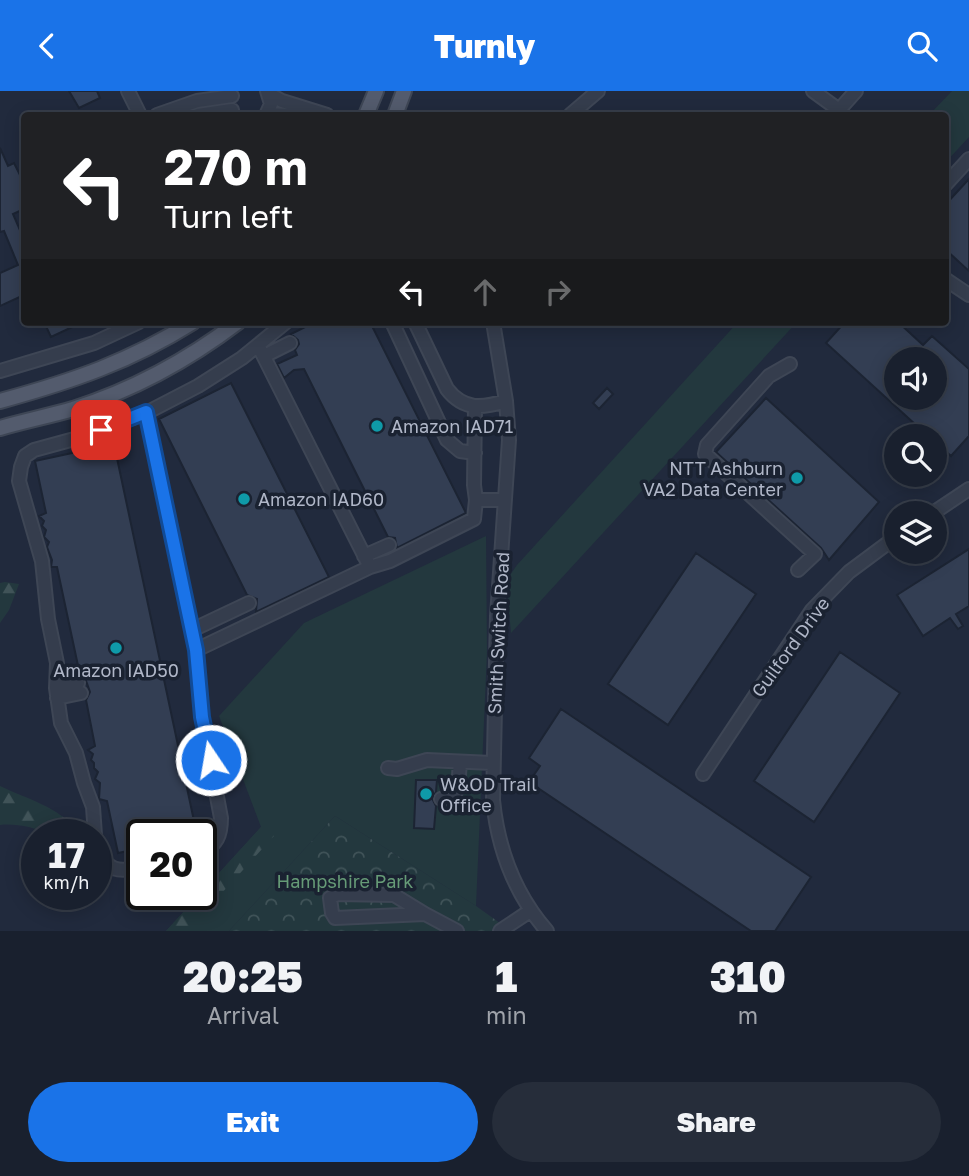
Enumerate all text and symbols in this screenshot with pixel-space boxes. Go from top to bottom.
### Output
icon: back [28,27,66,65]
text: Turnly [434,27,535,65]
icon: search [903,27,941,65]
text: 270 m [164,137,308,196]
icon: left [49,140,140,231]
text: Turn left [164,197,293,235]
icon: left [393,273,431,311]
icon: ahead [466,273,504,311]
icon: right [539,273,577,311]
map controls [884,347,947,564]
button: sound [884,347,947,410]
pin [71,400,131,460]
icon: arrive [82,411,120,449]
place label: Amazon IAD71 [391,415,514,437]
marker: Amazon IAD71 [369,418,385,434]
button: search [884,424,947,487]
place label: NTT Ashburn VA2 Data Center [643,457,783,500]
marker: NTT Ashburn VA2 Data Center [789,470,805,486]
place label: Amazon IAD60 [258,488,384,510]
marker: Amazon IAD60 [236,491,252,507]
button: layers [884,501,947,564]
street label: Smith Switch Road [483,551,513,715]
street label: Guilford Drive [746,593,834,701]
marker: Amazon IAD50 [108,640,124,656]
place label: Amazon IAD50 [53,659,179,681]
position arrow [174,723,248,797]
place label: W&OD Trail Office [440,773,537,816]
marker: W&OD Trail Office [418,786,434,802]
speed limit sign: 20 [126,819,217,910]
text: 17 [48,834,85,876]
park label: Hampshire Park [276,870,414,892]
text: km/h [44,871,89,893]
text: 20:25 [183,951,303,1001]
text: 1 [495,951,517,1001]
text: 310 [710,951,786,1001]
text: Arrival [207,1001,279,1029]
text: min [486,1001,527,1029]
text: m [738,1001,758,1029]
button: Exit [28,1082,478,1162]
button: Share [492,1082,941,1162]

